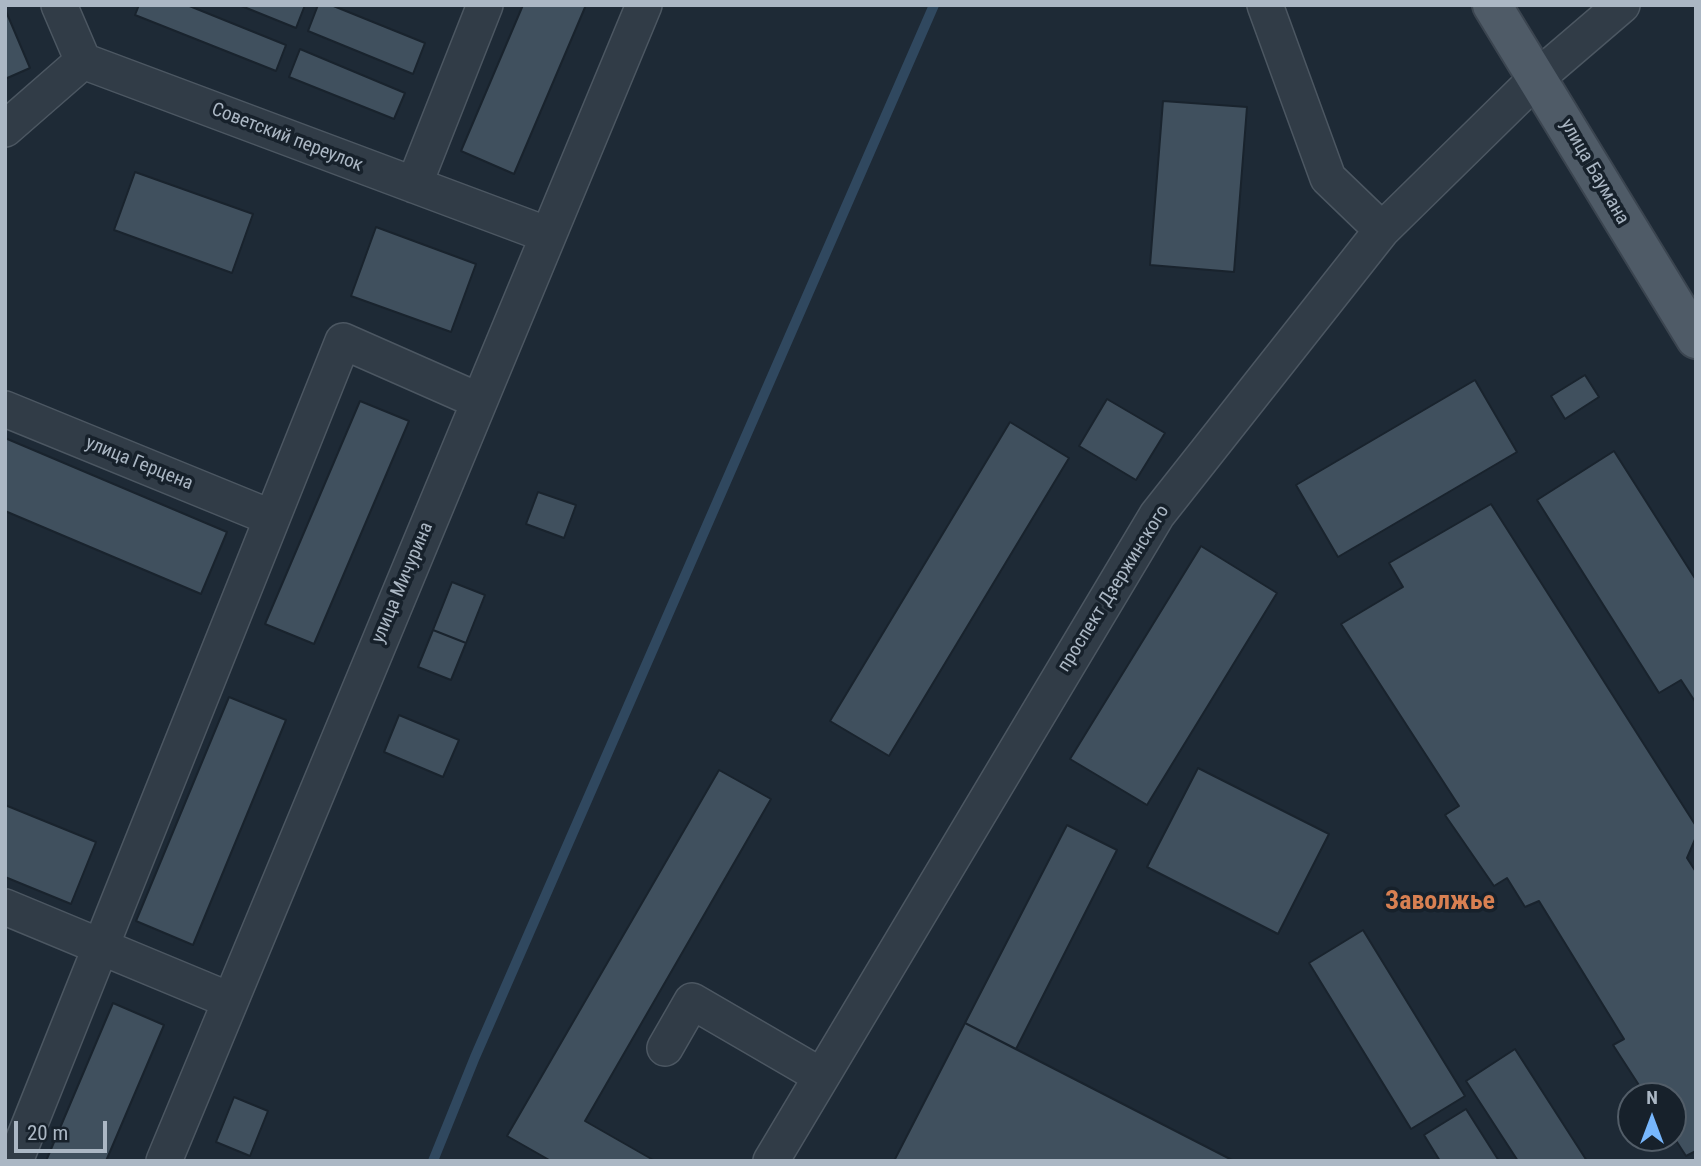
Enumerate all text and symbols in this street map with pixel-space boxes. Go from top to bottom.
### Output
street label: Советский переулок [208,99,366,177]
street label: улица Баумана [1555,115,1633,229]
street label: улица Герцена [82,432,196,496]
street label: проспект Дзержинского [1053,501,1175,677]
street label: улица Мичурина [367,519,439,647]
district label: Заволжье [1385,886,1495,918]
north arrow [1617,1082,1687,1152]
text: N [1646,1086,1658,1109]
scale bar [18,1106,110,1150]
text: 20 m [27,1121,68,1145]

